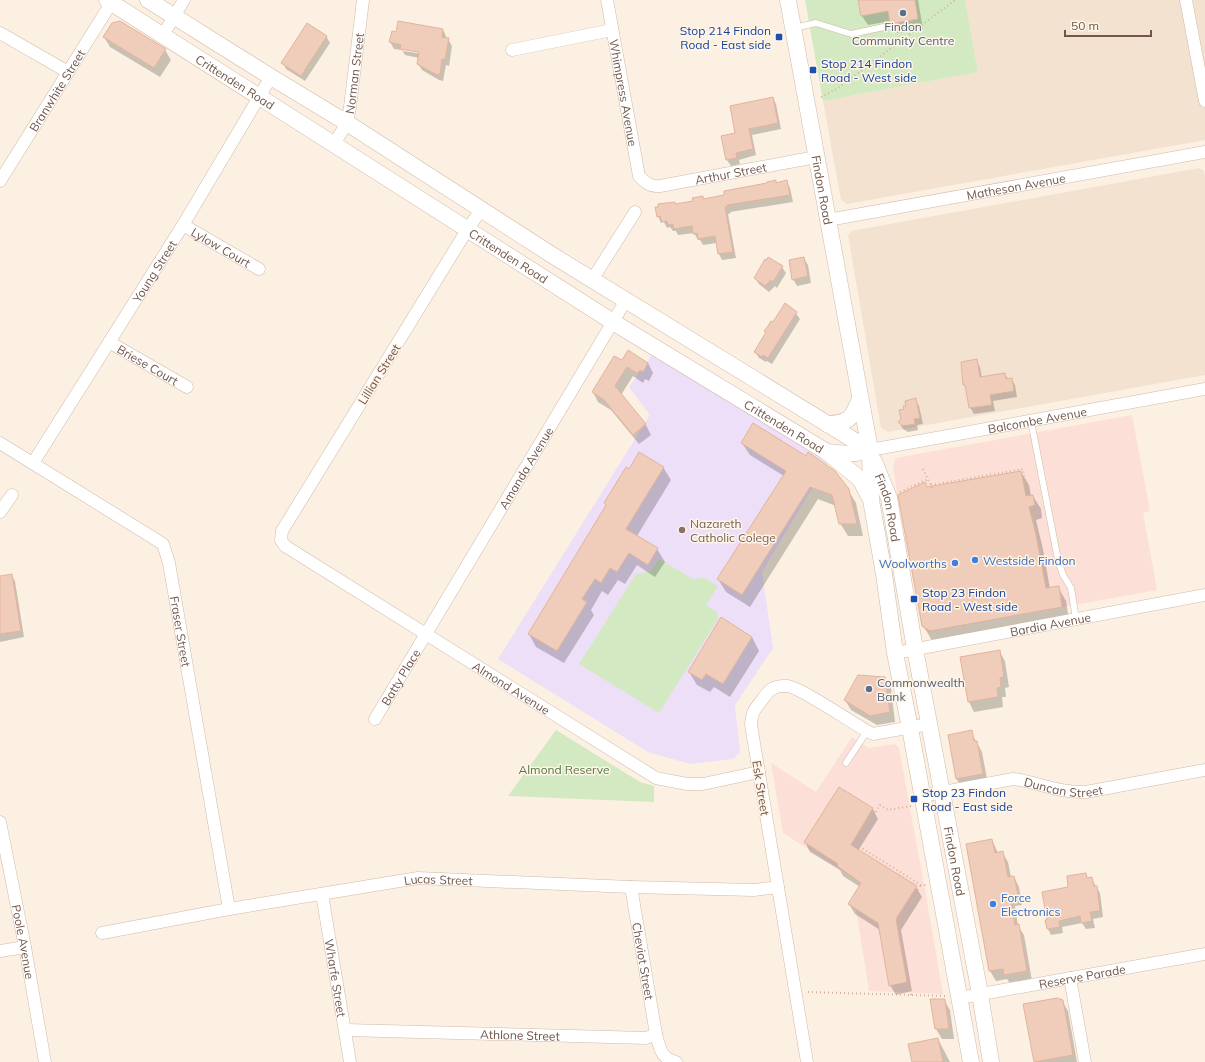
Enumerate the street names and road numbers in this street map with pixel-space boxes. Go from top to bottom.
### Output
street label: Norman Street [341,32,366,115]
street label: Whimpress Avenue [607,38,641,147]
street label: Branwhite Street [25,46,88,134]
street label: Crittenden Road [193,51,277,112]
street label: Findon Road [809,154,836,226]
street label: Arthur Street [694,159,768,187]
street label: Matheson Avenue [965,170,1067,202]
street label: Lylow Court [189,224,253,270]
street label: Crittenden Road [466,225,551,286]
street label: Young Street [128,237,179,306]
street label: Briese Court [115,341,181,388]
street label: Lillian Street [354,341,404,407]
street label: Crittenden Road [742,396,827,456]
street label: Balcombe Avenue [987,403,1088,436]
street label: Amanda Avenue [495,424,556,511]
street label: Findon Road [872,471,904,543]
street label: Fraser Street [167,595,194,668]
street label: Bardia Avenue [1009,609,1092,639]
street label: Batty Place [377,646,423,708]
street label: Almond Avenue [470,658,553,717]
street label: Esk Street [749,759,773,817]
street label: Duncan Street [1023,774,1104,800]
street label: Findon Road [941,825,969,897]
street label: Lucas Street [403,870,473,888]
street label: Poole Avenue [9,903,38,980]
street label: Cheviot Street [630,921,658,1001]
street label: Wharfe Street [322,938,350,1018]
street label: Reserve Parade [1037,961,1127,991]
street label: Athlone Street [480,1026,560,1043]

